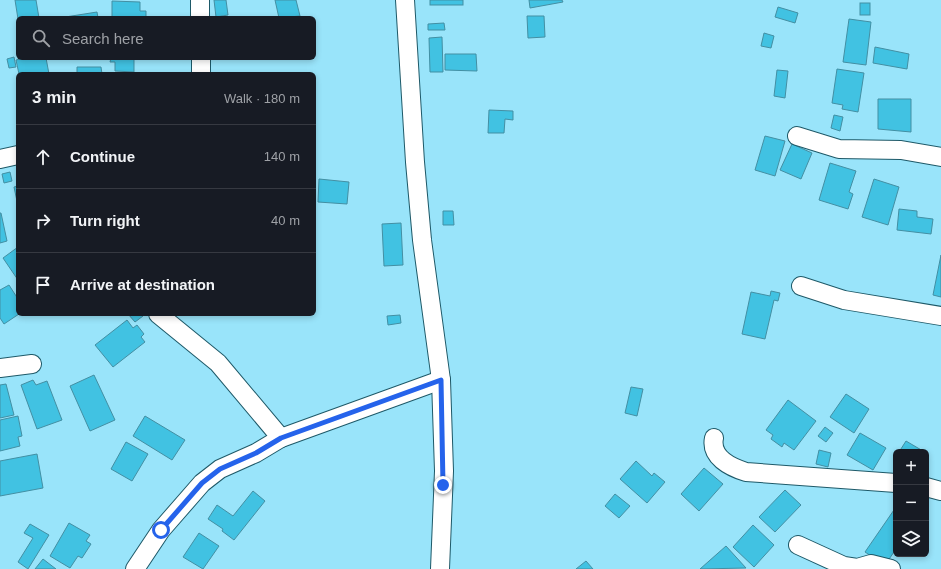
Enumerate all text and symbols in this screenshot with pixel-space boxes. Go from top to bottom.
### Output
search box [16,16,316,60]
icon: search [30,27,52,49]
text: Search here [62,30,144,47]
text: 3 min [32,88,76,107]
text: Walk · 180 m [224,91,300,106]
icon: ahead [32,146,54,168]
text: Continue [70,148,135,165]
text: 140 m [264,149,300,164]
icon: right [32,210,54,232]
text: Turn right [70,212,140,229]
text: 40 m [271,213,300,228]
icon: arrive [32,274,54,296]
text: Arrive at destination [70,276,215,293]
map controls [893,449,929,557]
button: + [893,449,929,485]
route end [434,476,452,494]
button: − [893,485,929,521]
route start [152,521,170,539]
button: layers [893,521,929,557]

